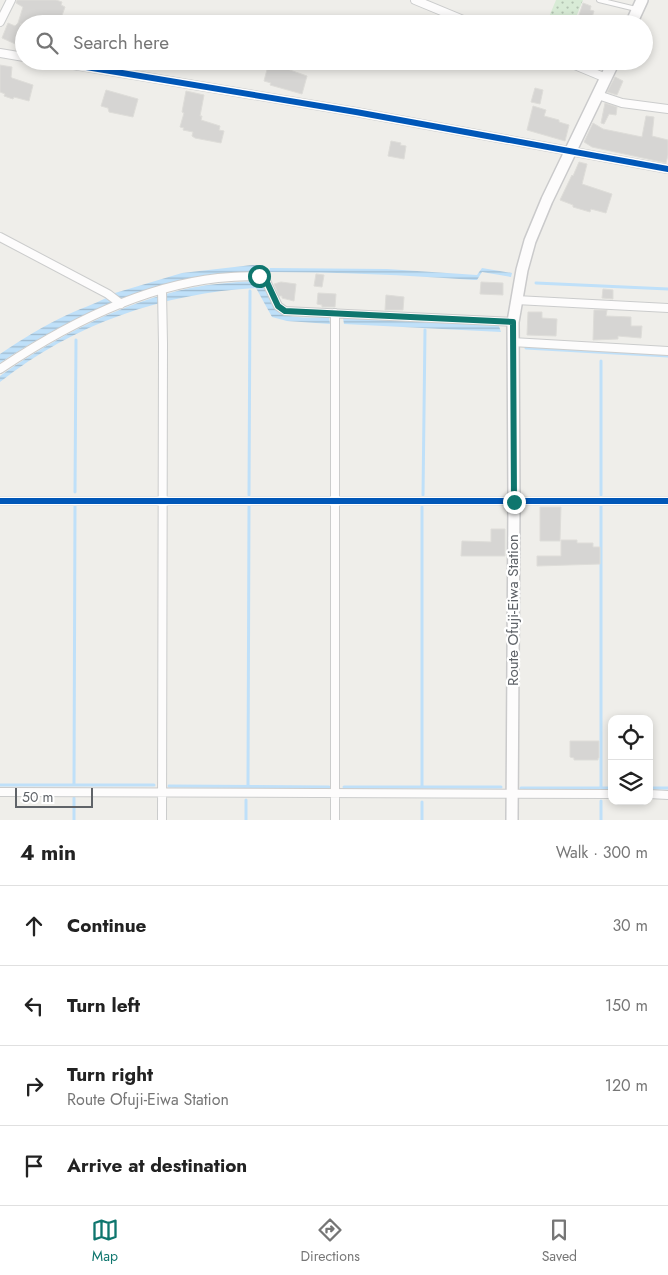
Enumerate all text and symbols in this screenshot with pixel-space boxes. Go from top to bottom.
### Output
search box [15,15,653,70]
icon: search [33,29,61,57]
text: Search here [73,29,169,56]
route start [248,265,271,288]
route end [503,491,526,514]
street label: Route Ofuji-Eiwa Station [502,534,524,686]
map controls [608,715,653,805]
button: locate [608,715,653,760]
button: layers [608,760,653,805]
scale bar [15,785,92,808]
text: 50 m [22,787,53,807]
text: 4 min [20,838,76,868]
text: Walk · 300 m [556,841,648,864]
icon: ahead [20,912,48,940]
text: Continue [67,912,146,939]
text: 30 m [612,914,648,937]
icon: left [20,992,48,1020]
text: Turn left [67,992,140,1019]
text: 150 m [605,994,648,1017]
text: Turn right [67,1061,153,1088]
icon: right [20,1072,48,1100]
text: 120 m [605,1074,648,1097]
text: Route Ofuji-Eiwa Station [67,1088,229,1111]
icon: arrive [20,1152,48,1180]
text: Arrive at destination [67,1152,247,1179]
tab: Map [91,1216,119,1266]
tab: Directions [301,1216,360,1266]
tab: Saved [542,1216,577,1266]

